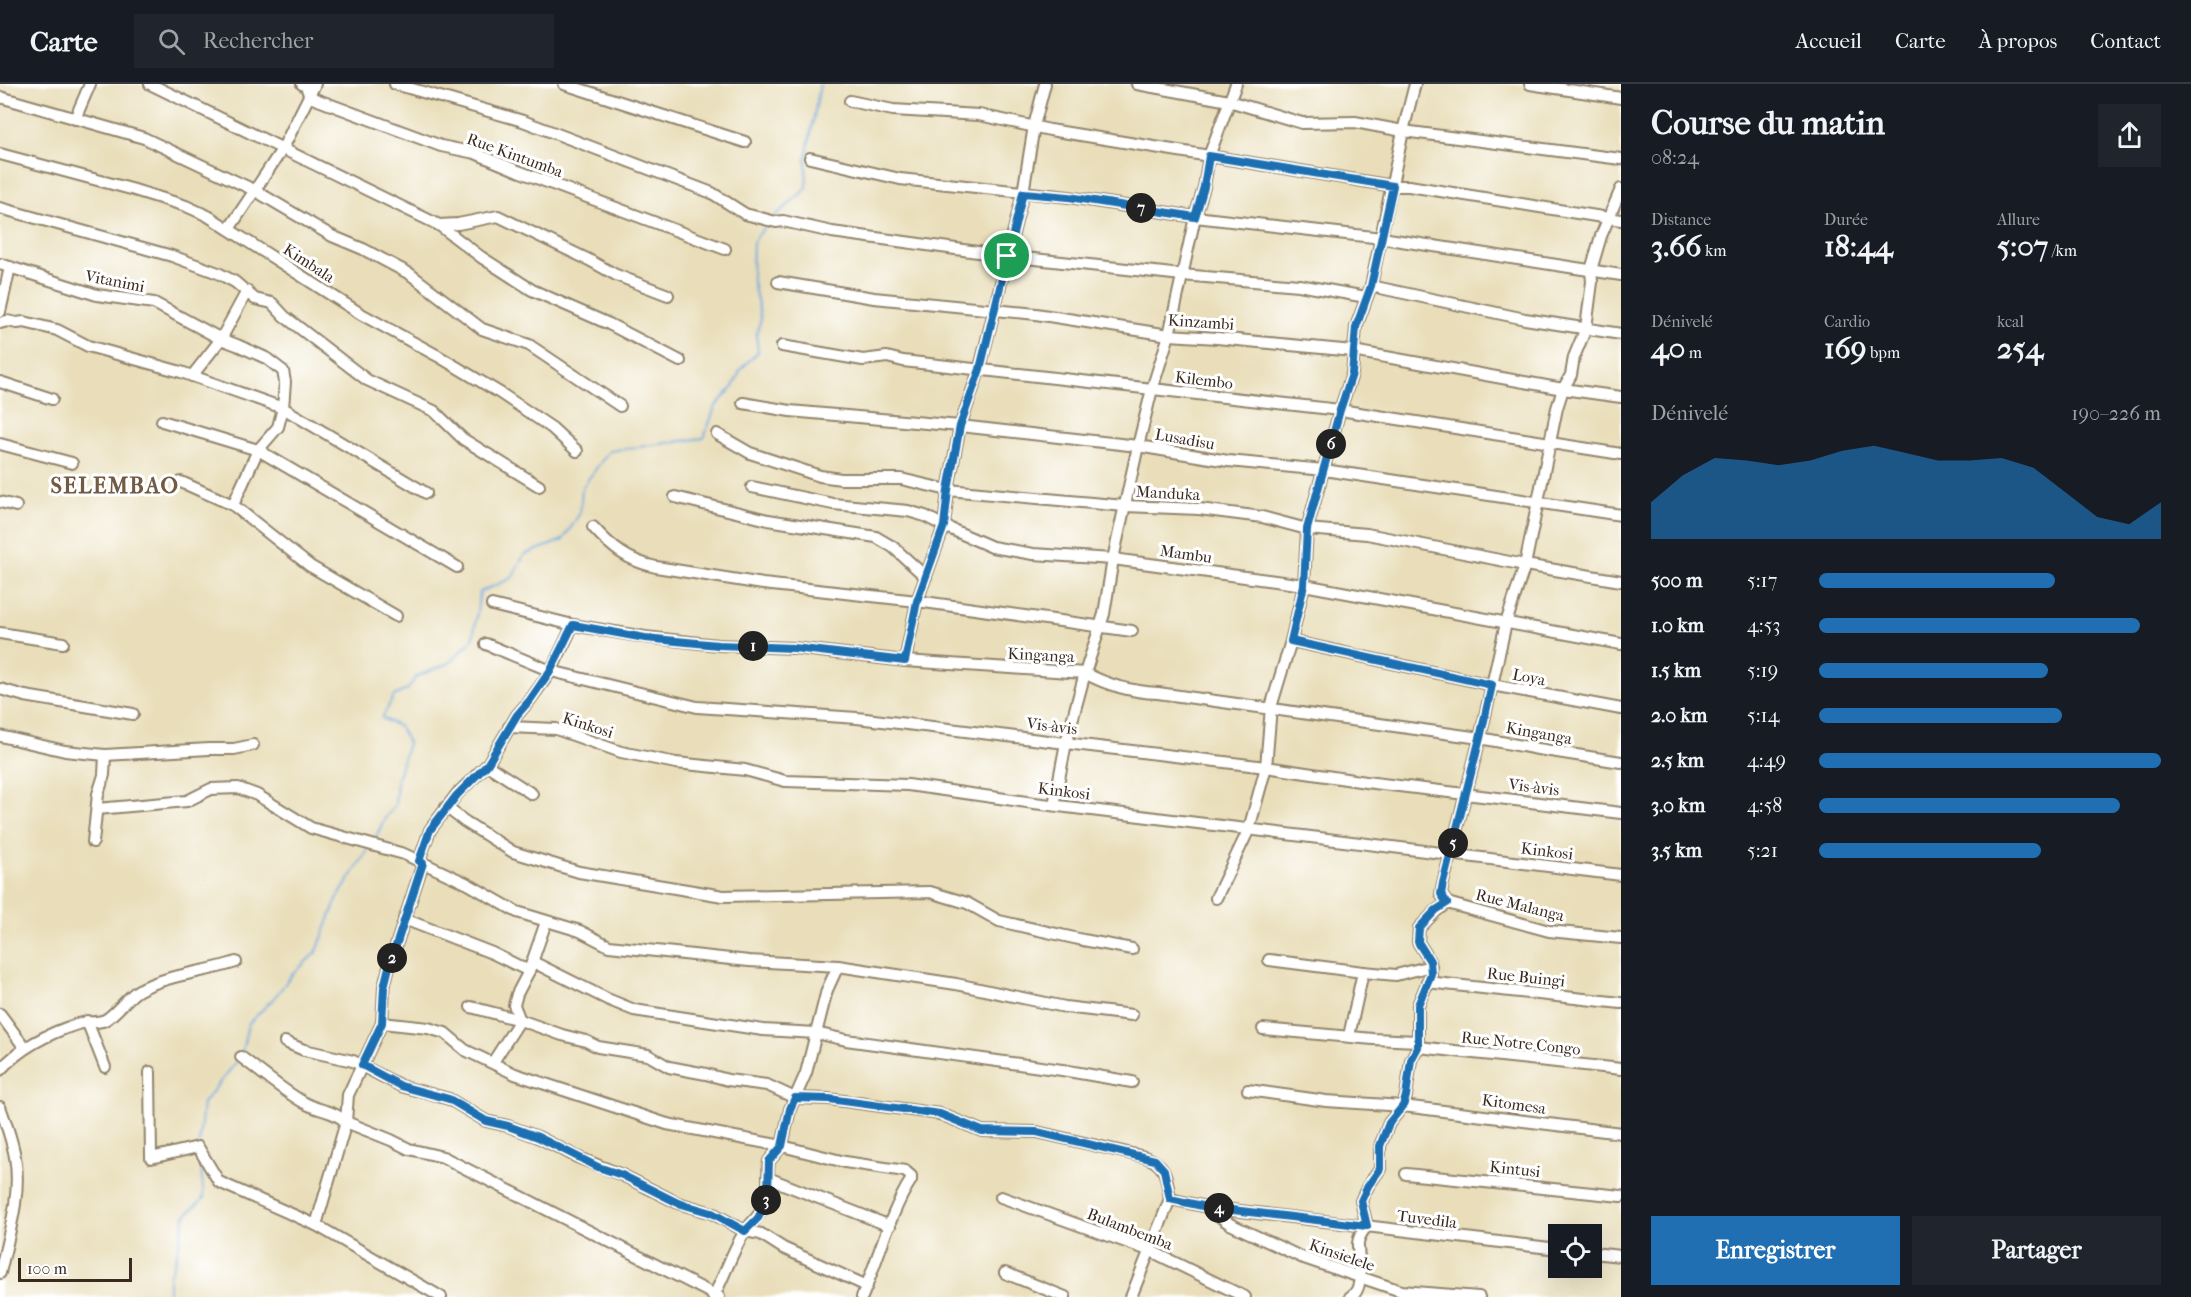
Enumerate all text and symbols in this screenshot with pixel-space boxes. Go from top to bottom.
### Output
search box [134,14,554,68]
text: Carte [30,25,98,58]
icon: search [155,25,188,58]
text: Rechercher [203,28,313,54]
text: Accueil [1796,29,1862,53]
text: Carte [1895,29,1946,53]
text: À propos [1979,29,2057,53]
text: Contact [2090,29,2161,53]
text: Course du matin [1651,104,1885,143]
button: share [2098,104,2161,167]
street label: Rue Kintumba [464,129,566,181]
text: 08:24 [1651,146,1699,169]
pin: 7 [1126,193,1156,223]
text: 7 [1137,198,1145,217]
text: Distance [1651,210,1711,229]
text: Durée [1824,210,1868,229]
text: Allure [1997,210,2040,229]
text: 3.66 [1651,229,1702,264]
text: 18:44 [1824,229,1893,264]
text: 5:07 [1997,229,2048,264]
pin [981,230,1032,281]
street label: Kimbala [280,239,339,287]
icon: arrive [990,239,1023,272]
text: km [1702,241,1727,260]
text: /km [2048,241,2077,260]
street label: Vitanimi [83,266,147,296]
street label: Kinzambi [1167,310,1235,334]
text: Dénivelé [1651,312,1713,331]
text: Cardio [1824,312,1870,331]
text: kcal [1997,312,2024,331]
text: 40 [1651,331,1685,366]
text: 169 [1824,331,1867,366]
text: 254 [1997,331,2043,366]
text: m [1685,343,1702,362]
text: bpm [1867,343,1900,362]
street label: Kilembo [1174,367,1234,393]
text: Dénivelé [1651,402,1728,425]
text: 190–226 m [2071,402,2161,425]
street label: Lusadisu [1154,424,1216,454]
pin: 6 [1316,429,1346,459]
text: 6 [1327,434,1335,453]
district label: SELEMBAO [50,473,180,499]
street label: Manduka [1135,482,1201,504]
street label: Mambu [1159,541,1213,567]
text: 500 m [1651,569,1703,592]
text: 5:17 [1747,569,1777,592]
text: 1.0 km [1651,614,1704,637]
text: 4:53 [1747,614,1781,637]
pin: 1 [738,631,768,661]
text: 1 [750,636,756,655]
street label: Kinganga [1007,644,1075,666]
text: 1.5 km [1651,659,1701,682]
text: 5:19 [1747,659,1778,682]
street label: Loya [1511,665,1548,690]
text: 2.0 km [1651,704,1707,727]
text: 5:14 [1747,704,1779,727]
street label: Kinkosi [560,708,616,742]
street label: Vis-àvis [1025,713,1079,739]
street label: Kinganga [1504,718,1574,748]
text: 2.5 km [1651,749,1704,772]
text: 4:49 [1747,749,1786,772]
street label: Vis-àvis [1507,774,1561,800]
street label: Kinkosi [1037,778,1091,804]
text: 3.0 km [1651,794,1705,817]
text: 4:58 [1747,794,1782,817]
pin: 5 [1438,828,1468,858]
text: 5 [1450,833,1456,852]
street label: Kinkosi [1520,838,1574,864]
text: 3.5 km [1651,839,1702,862]
text: 5:21 [1747,839,1778,862]
street label: Rue Malanga [1474,885,1567,925]
pin: 2 [377,943,407,973]
text: 2 [388,948,396,967]
street label: Rue Buingi [1486,963,1566,991]
street label: Rue Notre Congo [1460,1027,1582,1059]
street label: Kitomesa [1481,1090,1548,1118]
street label: Kintusi [1489,1157,1542,1181]
pin: 3 [751,1185,781,1215]
text: 3 [763,1190,769,1209]
pin: 4 [1204,1193,1234,1223]
text: 4 [1214,1198,1224,1217]
street label: Bulambemba [1085,1204,1176,1254]
street label: Tuvedila [1396,1206,1459,1232]
button: Enregistrer [1651,1216,1900,1285]
button: Partager [1912,1216,2161,1285]
map controls [1548,1224,1602,1278]
button: locate [1548,1224,1602,1278]
street label: Kinsielele [1307,1235,1377,1275]
scale bar [18,1255,132,1282]
text: 100 m [27,1259,67,1278]

